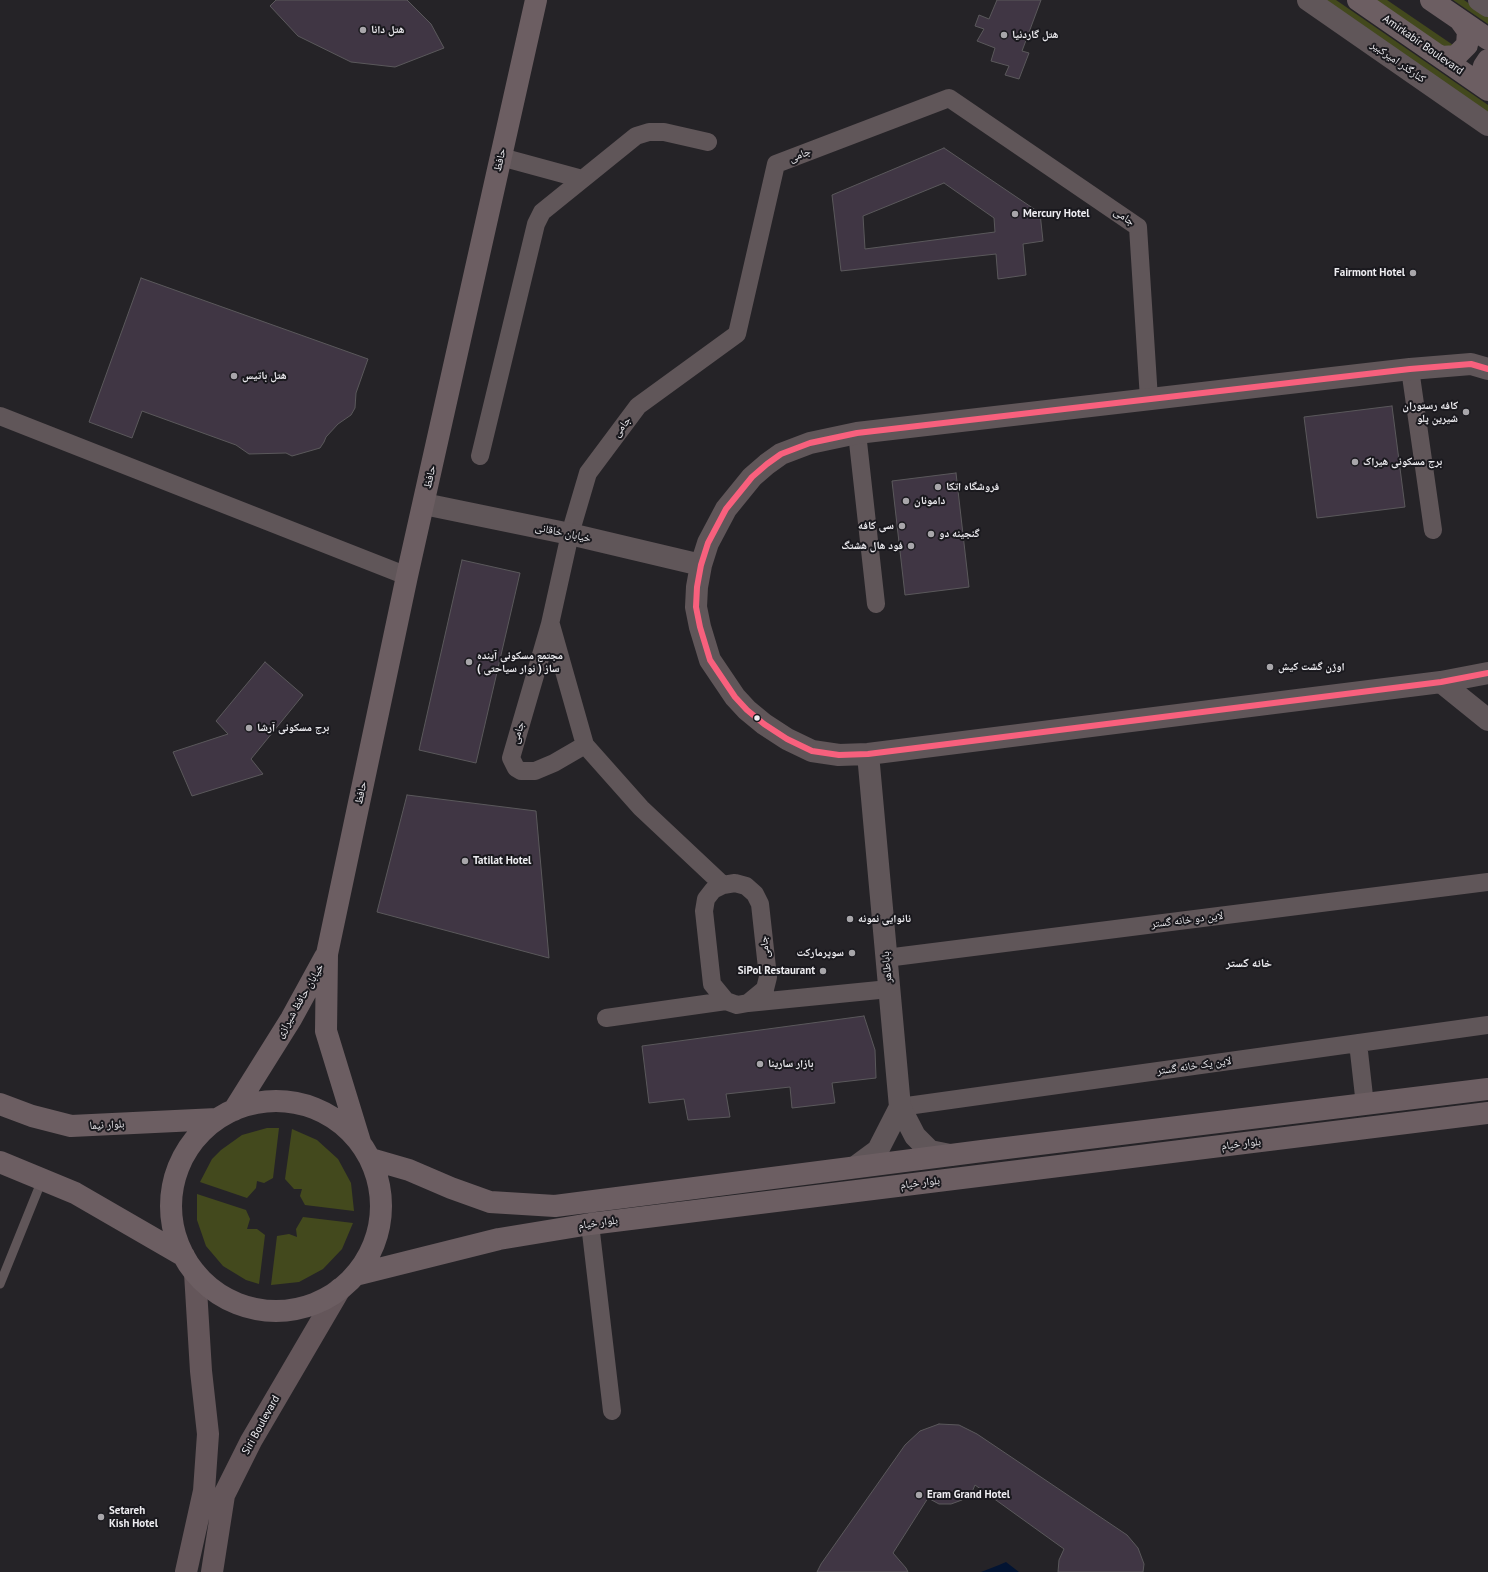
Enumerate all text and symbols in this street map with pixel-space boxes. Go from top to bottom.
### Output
street label: Amirkabir Boulevard [1380,12,1466,78]
place label: هتل دانا [371,23,404,37]
marker: هتل دانا [358,25,368,35]
place label: هتل گاردنیا [1012,28,1058,42]
marker: هتل گاردنیا [999,30,1009,40]
street label: کنارگذر امیرکبیر [1368,38,1428,86]
street label: جامی [787,145,813,165]
street label: حافظ [491,147,509,173]
street label: جامی [1111,205,1137,229]
place label: Mercury Hotel [1023,207,1090,221]
marker: Mercury Hotel [1010,209,1020,219]
place label: Fairmont Hotel [1334,266,1405,280]
marker: Fairmont Hotel [1408,268,1418,278]
place label: هتل باتیس [242,369,287,383]
marker: هتل باتیس [229,371,239,381]
place label: کافه رستوران شیرین پلو [1402,399,1458,425]
marker: کافه رستوران شیرین پلو [1461,407,1471,417]
street label: جامی [610,414,634,440]
place label: برج مسکونی هیراک [1363,455,1442,469]
marker: برج مسکونی هیراک [1350,457,1360,467]
street label: حافظ [421,464,439,490]
place label: فروشگاه اتکا [946,480,999,494]
marker: فروشگاه اتکا [933,482,943,492]
place label: دامونان [914,494,945,508]
marker: دامونان [901,496,911,506]
place label: سی کافه [858,519,894,533]
street label: خیابان خاقانی [534,521,592,545]
marker: سی کافه [897,521,907,531]
place label: گنجینه دو [939,527,980,541]
marker: گنجینه دو [926,529,936,539]
place label: فود هال هشتگ [841,539,903,553]
marker: فود هال هشتگ [906,541,916,551]
place label: مجتمع مسکونی آینده ساز ( نوار سیاحتی ) [477,649,563,675]
marker: مجتمع مسکونی آینده ساز ( نوار سیاحتی ) [464,657,474,667]
place label: اوژن گشت كيش [1278,660,1345,674]
marker: اوژن گشت كيش [1265,662,1275,672]
unlabelled marker [752,713,762,723]
street label: جامی [509,720,527,746]
place label: برج مسکونی آرشا [257,721,329,735]
marker: برج مسکونی آرشا [244,723,254,733]
street label: حافظ [352,780,370,806]
place label: Tatilat Hotel [473,854,531,868]
marker: Tatilat Hotel [460,856,470,866]
street label: لاین دو خانه گستر [1150,909,1224,931]
place label: نانوایی نمونه [858,912,911,926]
marker: نانوایی نمونه [845,914,855,924]
street label: جامی [757,935,773,959]
place label: سوپرمارکت [796,946,844,960]
marker: سوپرمارکت [847,948,857,958]
street label: باباطاهر [879,951,895,983]
district label: خانه گستر [1226,957,1272,971]
street label: خیابان حافظ شیرازی [273,961,327,1041]
place label: SiPol Restaurant [738,964,815,978]
marker: SiPol Restaurant [818,966,828,976]
street label: لاین یک خانه گستر [1156,1054,1232,1078]
place label: بازار سارینا [768,1057,814,1071]
marker: بازار سارینا [755,1059,765,1069]
street label: بلوار نیما [89,1117,125,1133]
street label: بلوار خیام [1220,1135,1262,1153]
street label: بلوار خیام [899,1174,941,1192]
street label: بلوار خیام [577,1214,619,1232]
street label: Siri Boulevard [239,1393,283,1457]
place label: Eram Grand Hotel [927,1488,1010,1502]
marker: Eram Grand Hotel [914,1490,924,1500]
place label: Setareh Kish Hotel [109,1504,158,1530]
marker: Setareh Kish Hotel [96,1512,106,1522]

